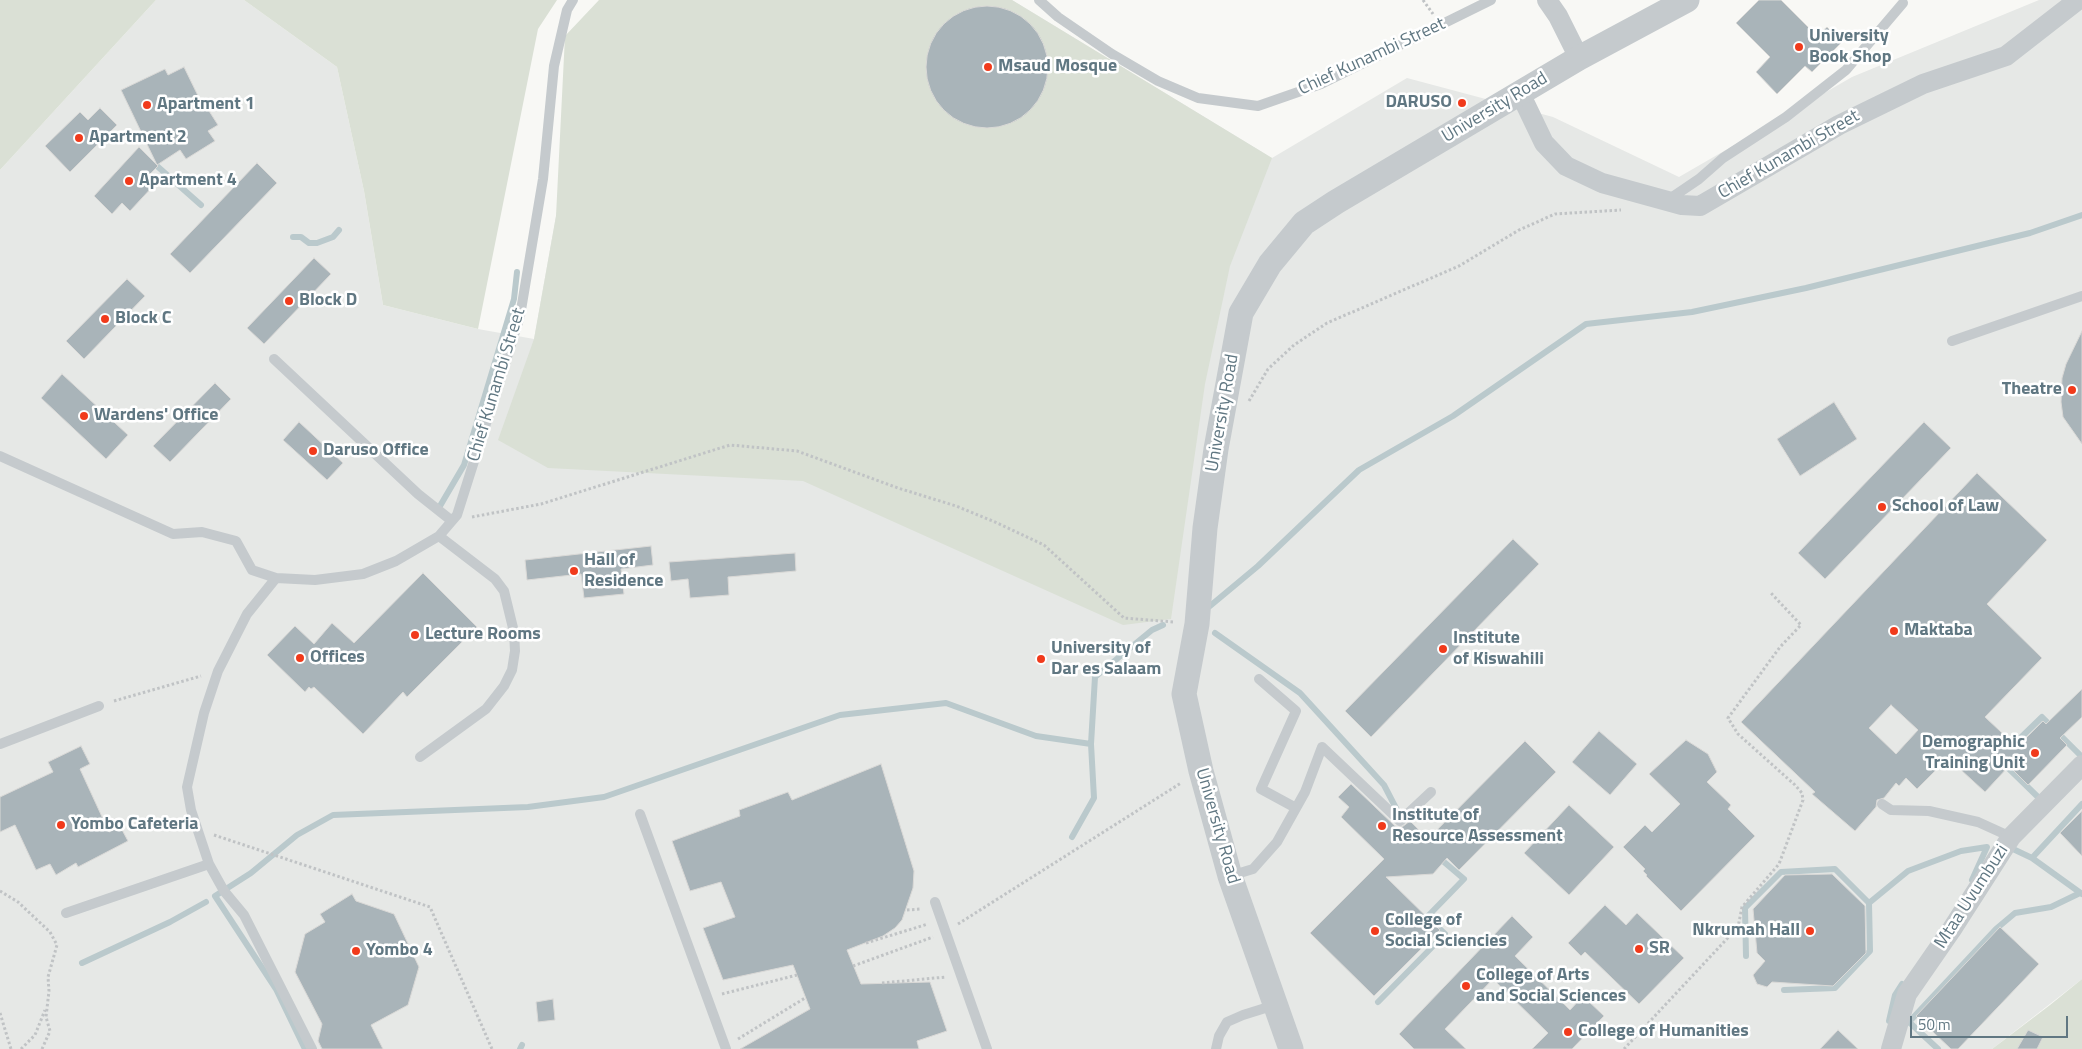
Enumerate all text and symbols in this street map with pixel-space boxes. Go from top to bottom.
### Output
street label: Chief Kunambi Street [1295,14,1449,100]
place label: University Book Shop [1809,26,1891,68]
marker: University Book Shop [1793,41,1805,53]
place label: Msaud Mosque [998,56,1117,78]
marker: Msaud Mosque [982,61,994,73]
street label: University Road [1438,68,1552,148]
place label: DARUSO [1385,92,1452,114]
place label: Apartment 1 [157,94,255,116]
marker: DARUSO [1456,97,1468,109]
marker: Apartment 1 [141,99,153,111]
street label: Chief Kunambi Street [1715,106,1863,204]
place label: Apartment 2 [89,127,187,149]
marker: Apartment 2 [73,132,85,144]
place label: Apartment 4 [139,170,237,192]
marker: Apartment 4 [123,175,135,187]
place label: Block D [299,290,357,312]
marker: Block D [283,295,295,307]
street label: Chief Kunambi Street [463,306,531,464]
place label: Block C [115,308,171,330]
marker: Block C [99,313,111,325]
street label: University Road [1202,352,1244,474]
place label: Theatre [2002,379,2062,401]
marker: Theatre [2066,384,2078,396]
place label: Wardens' Office [94,405,219,427]
marker: Wardens' Office [78,410,90,422]
place label: Daruso Office [323,440,429,462]
marker: Daruso Office [307,445,319,457]
place label: School of Law [1892,496,1999,518]
marker: School of Law [1876,501,1888,513]
place label: Hall of Residence [584,550,663,592]
marker: Hall of Residence [568,565,580,577]
place label: Maktaba [1904,620,1973,642]
place label: Lecture Rooms [425,624,541,646]
marker: Maktaba [1888,625,1900,637]
place label: Institute of Kiswahili [1453,628,1544,670]
marker: Lecture Rooms [409,629,421,641]
place label: University of Dar es Salaam [1051,638,1161,681]
marker: Institute of Kiswahili [1437,643,1449,655]
place label: Offices [310,647,365,669]
marker: Offices [294,652,306,664]
marker: University of Dar es Salaam [1035,653,1047,665]
place label: Demographic Training Unit [1922,732,2025,774]
marker: Demographic Training Unit [2029,747,2041,759]
street label: University Road [1190,766,1244,886]
place label: Institute of Resource Assessment [1392,805,1563,848]
place label: Yombo Cafeteria [71,814,199,836]
marker: Yombo Cafeteria [55,819,67,831]
marker: Institute of Resource Assessment [1376,820,1388,832]
street label: Mtaa Uvumbuzi [1930,841,2014,953]
place label: College of Social Sciencies [1385,910,1507,952]
place label: Nkrumah Hall [1692,920,1800,942]
marker: College of Social Sciencies [1369,925,1381,937]
marker: Nkrumah Hall [1804,925,1816,937]
place label: SR [1649,938,1670,960]
place label: Yombo 4 [366,940,433,962]
marker: SR [1633,943,1645,955]
marker: Yombo 4 [350,945,362,957]
place label: College of Arts and Social Sciences [1476,965,1626,1008]
marker: College of Arts and Social Sciences [1460,980,1472,992]
scale bar [1912,1006,2070,1038]
text: 50 m [1918,1013,1951,1036]
place label: College of Humanities [1578,1021,1749,1043]
marker: College of Humanities [1562,1026,1574,1038]

